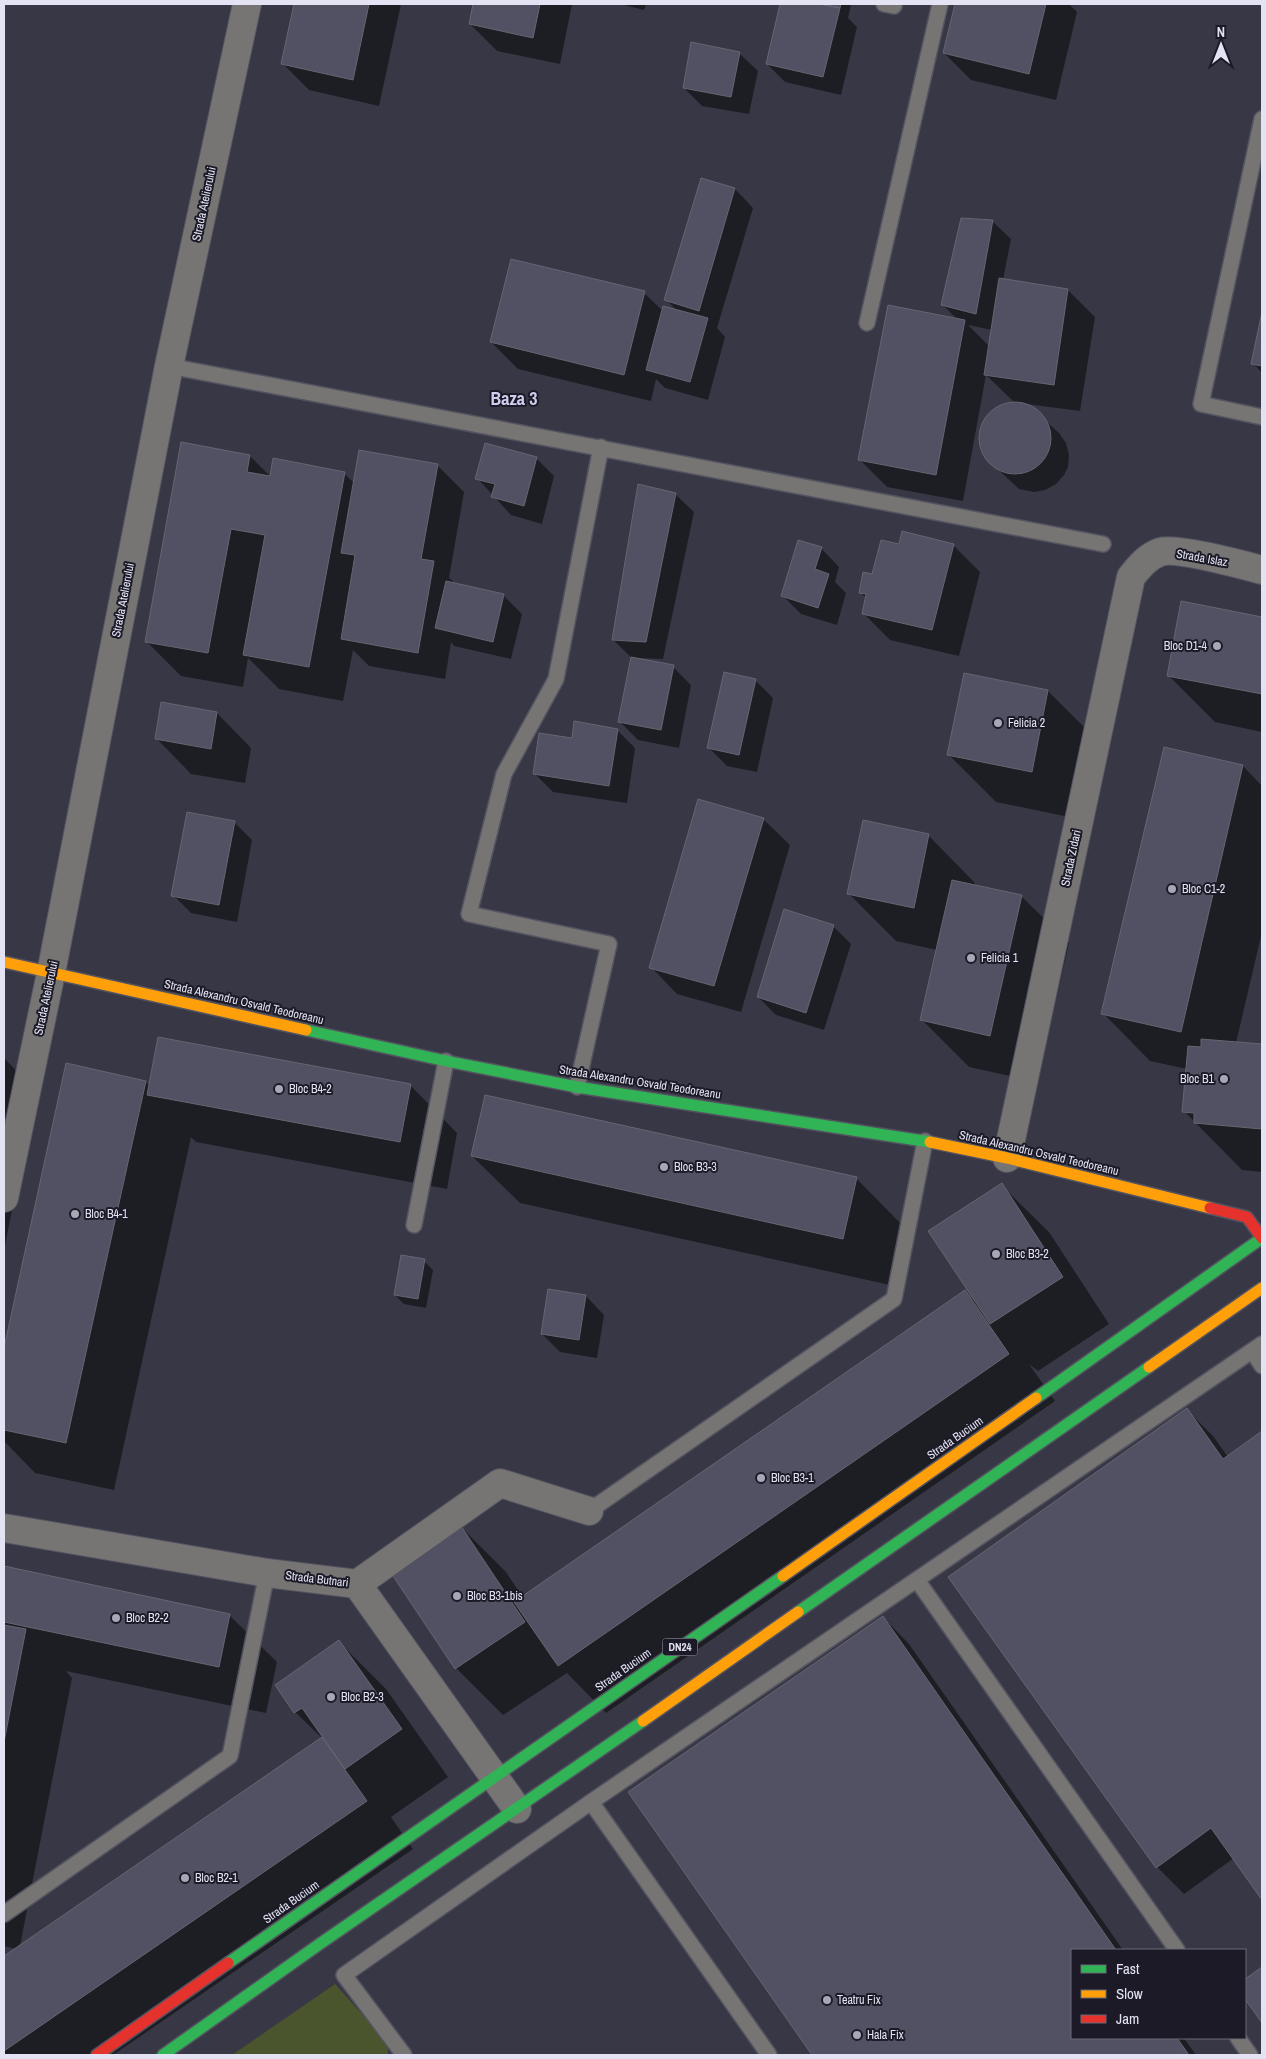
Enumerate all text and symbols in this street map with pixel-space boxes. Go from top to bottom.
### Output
north arrow [1196,20,1246,70]
text: N [1217,23,1225,41]
street label: Strada Atelierului [188,165,220,243]
district label: Baza 3 [491,386,537,411]
street label: Strada Islaz [1175,546,1229,570]
street label: Strada Atelierului [108,561,138,639]
place label: Bloc D1-4 [1164,638,1208,654]
marker: Bloc D1-4 [1211,640,1223,652]
place label: Felicia 2 [1008,715,1045,731]
marker: Felicia 2 [992,717,1004,729]
street label: Strada Zidari [1057,828,1085,888]
place label: Bloc C1-2 [1182,881,1225,897]
marker: Bloc C1-2 [1166,883,1178,895]
place label: Felicia 1 [981,950,1019,966]
marker: Felicia 1 [965,952,977,964]
street label: Strada Atelierului [30,959,62,1037]
street label: Strada Alexandru Osvald Teodoreanu [163,976,325,1028]
street label: Strada Alexandru Osvald Teodoreanu [558,1061,722,1103]
place label: Bloc B1 [1180,1071,1215,1087]
marker: Bloc B1 [1218,1073,1230,1085]
place label: Bloc B4-2 [289,1081,332,1097]
marker: Bloc B4-2 [273,1083,285,1095]
street label: Strada Alexandru Osvald Teodoreanu [958,1127,1120,1179]
place label: Bloc B3-3 [674,1159,717,1175]
marker: Bloc B3-3 [658,1161,670,1173]
place label: Bloc B4-1 [85,1206,128,1222]
marker: Bloc B4-1 [69,1208,81,1220]
place label: Bloc B3-2 [1006,1246,1049,1262]
marker: Bloc B3-2 [990,1248,1002,1260]
street label: Strada Bucium [924,1413,986,1463]
place label: Bloc B3-1 [771,1470,814,1486]
marker: Bloc B3-1 [755,1472,767,1484]
street label: Strada Butnari [285,1567,349,1591]
place label: Bloc B3-1bis [467,1588,523,1604]
marker: Bloc B3-1bis [451,1590,463,1602]
place label: Bloc B2-2 [126,1610,169,1626]
marker: Bloc B2-2 [110,1612,122,1624]
road number: DN24 [662,1638,698,1655]
street label: Strada Bucium [592,1645,654,1695]
place label: Bloc B2-3 [341,1689,384,1705]
marker: Bloc B2-3 [325,1691,337,1703]
place label: Bloc B2-1 [195,1870,238,1886]
marker: Bloc B2-1 [179,1872,191,1884]
street label: Strada Bucium [260,1877,322,1927]
legend [1071,1949,1246,2039]
text: Fast [1116,1958,1140,1979]
text: Slow [1116,1983,1143,2004]
place label: Teatru Fix [837,1992,881,2008]
marker: Teatru Fix [821,1994,833,2006]
text: Jam [1116,2008,1139,2029]
place label: Hala Fix [867,2027,904,2043]
marker: Hala Fix [851,2029,863,2041]

